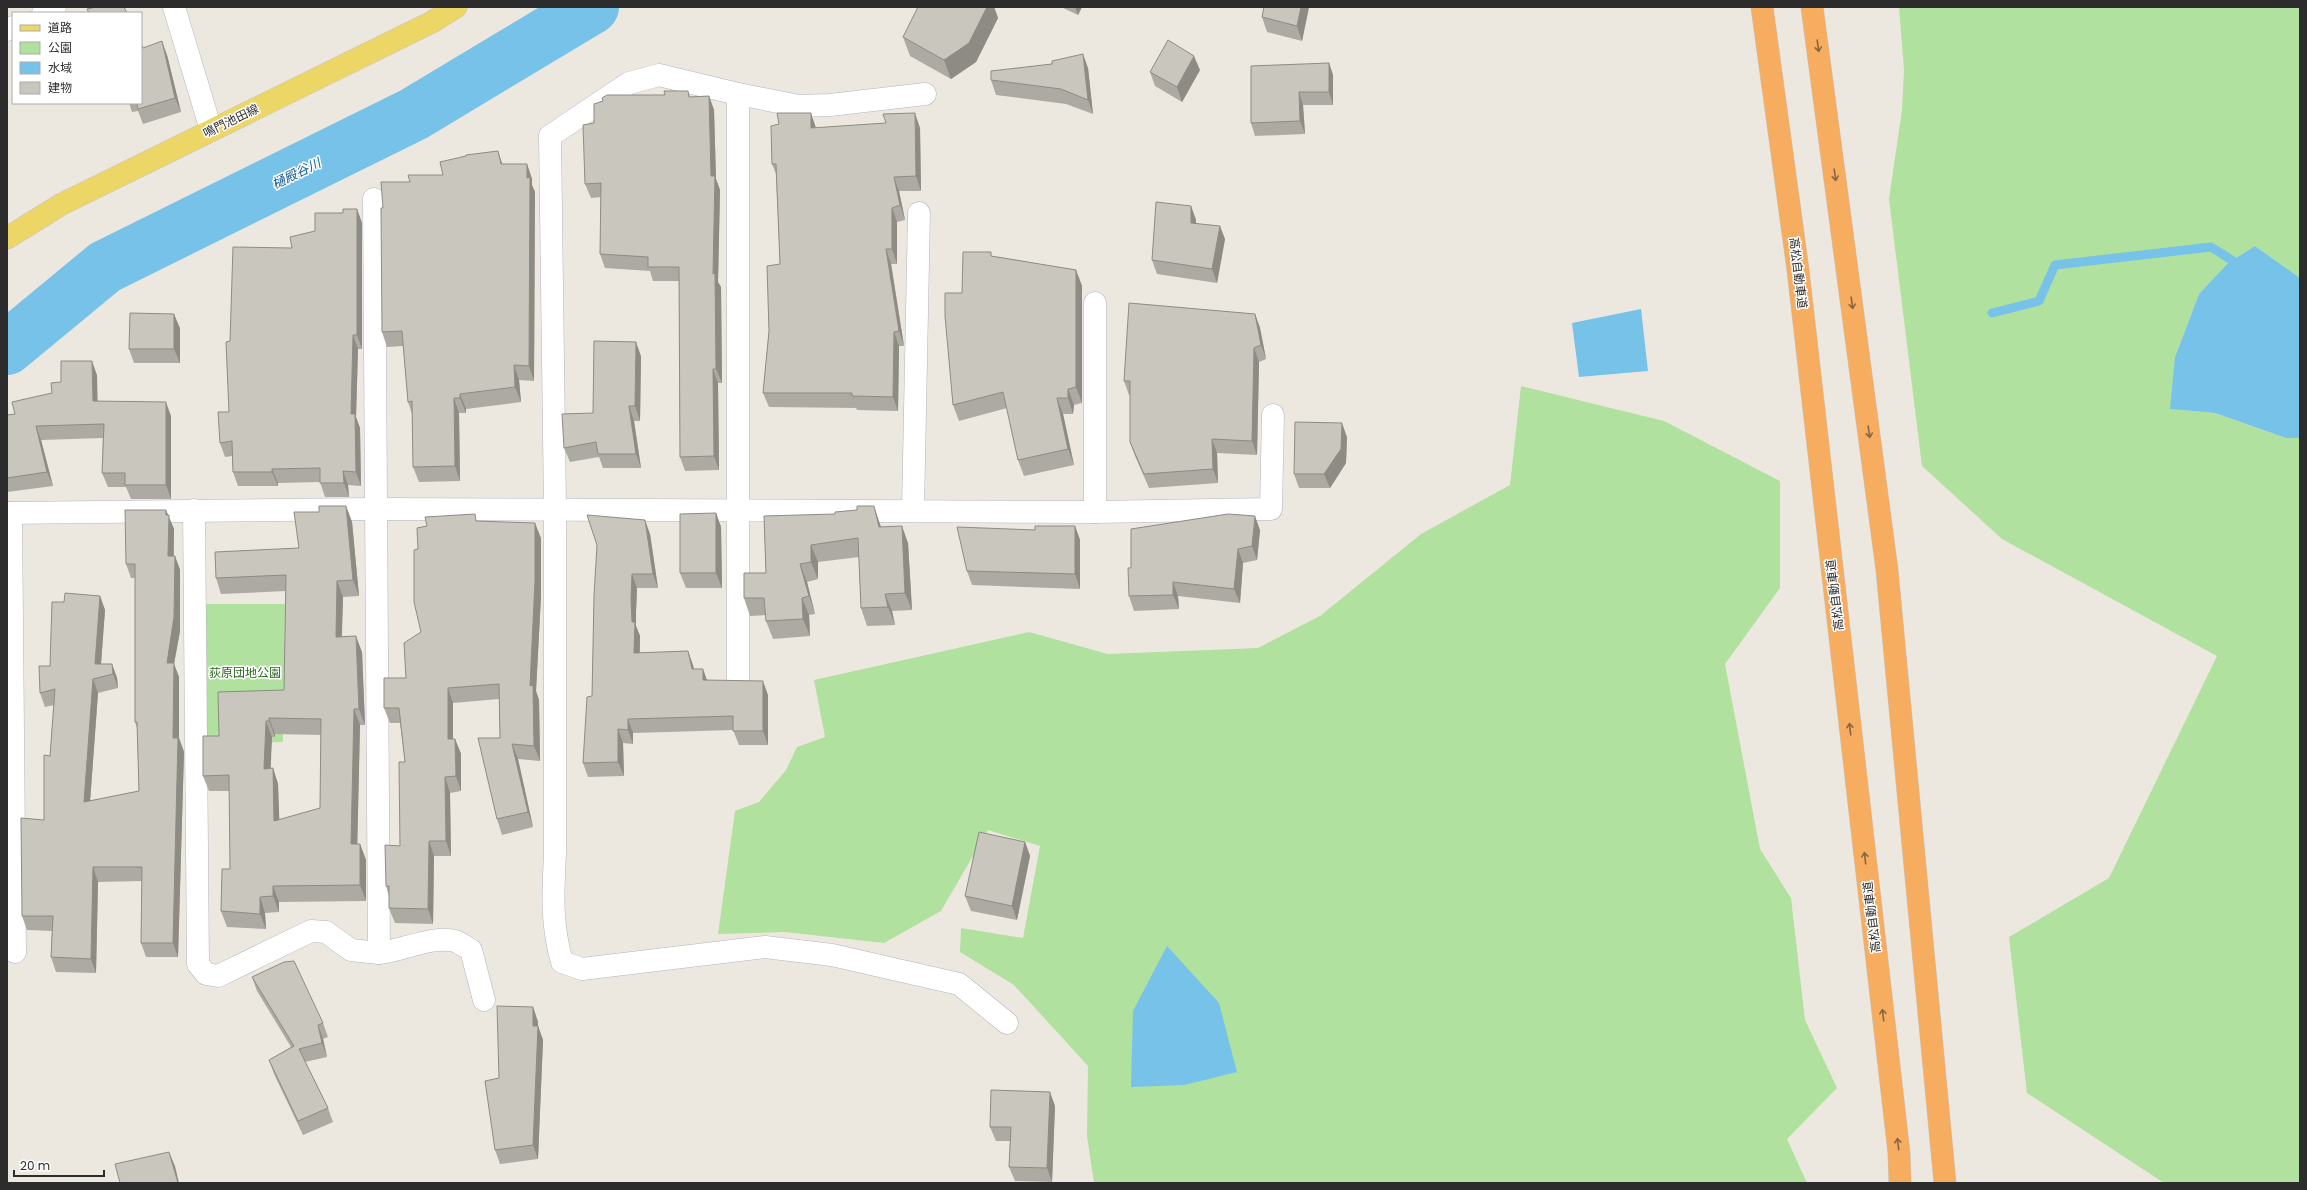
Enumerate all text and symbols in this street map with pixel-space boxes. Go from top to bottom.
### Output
legend [12,12,142,104]
text: 道路 [48,19,72,36]
text: 公園 [48,39,72,56]
one-way arrow [1814,39,1822,52]
text: 水域 [48,59,72,76]
text: 建物 [48,79,72,96]
street label: 鳴門池田線 [200,100,261,141]
water label: 樋殿谷川 [269,153,326,193]
one-way arrow [1831,168,1839,181]
street label: 高松自動車道 [1786,236,1811,310]
one-way arrow [1848,296,1856,309]
one-way arrow [1865,425,1873,438]
street label: 高松自動車道 [1822,558,1847,632]
park label: 荻原団地公園 [209,664,281,681]
one-way arrow [1846,723,1854,736]
one-way arrow [1861,852,1869,865]
street label: 高松自動車道 [1859,880,1884,954]
one-way arrow [1879,1009,1887,1022]
one-way arrow [1894,1138,1901,1151]
scale bar [14,1152,104,1178]
text: 20 m [20,1157,50,1174]

